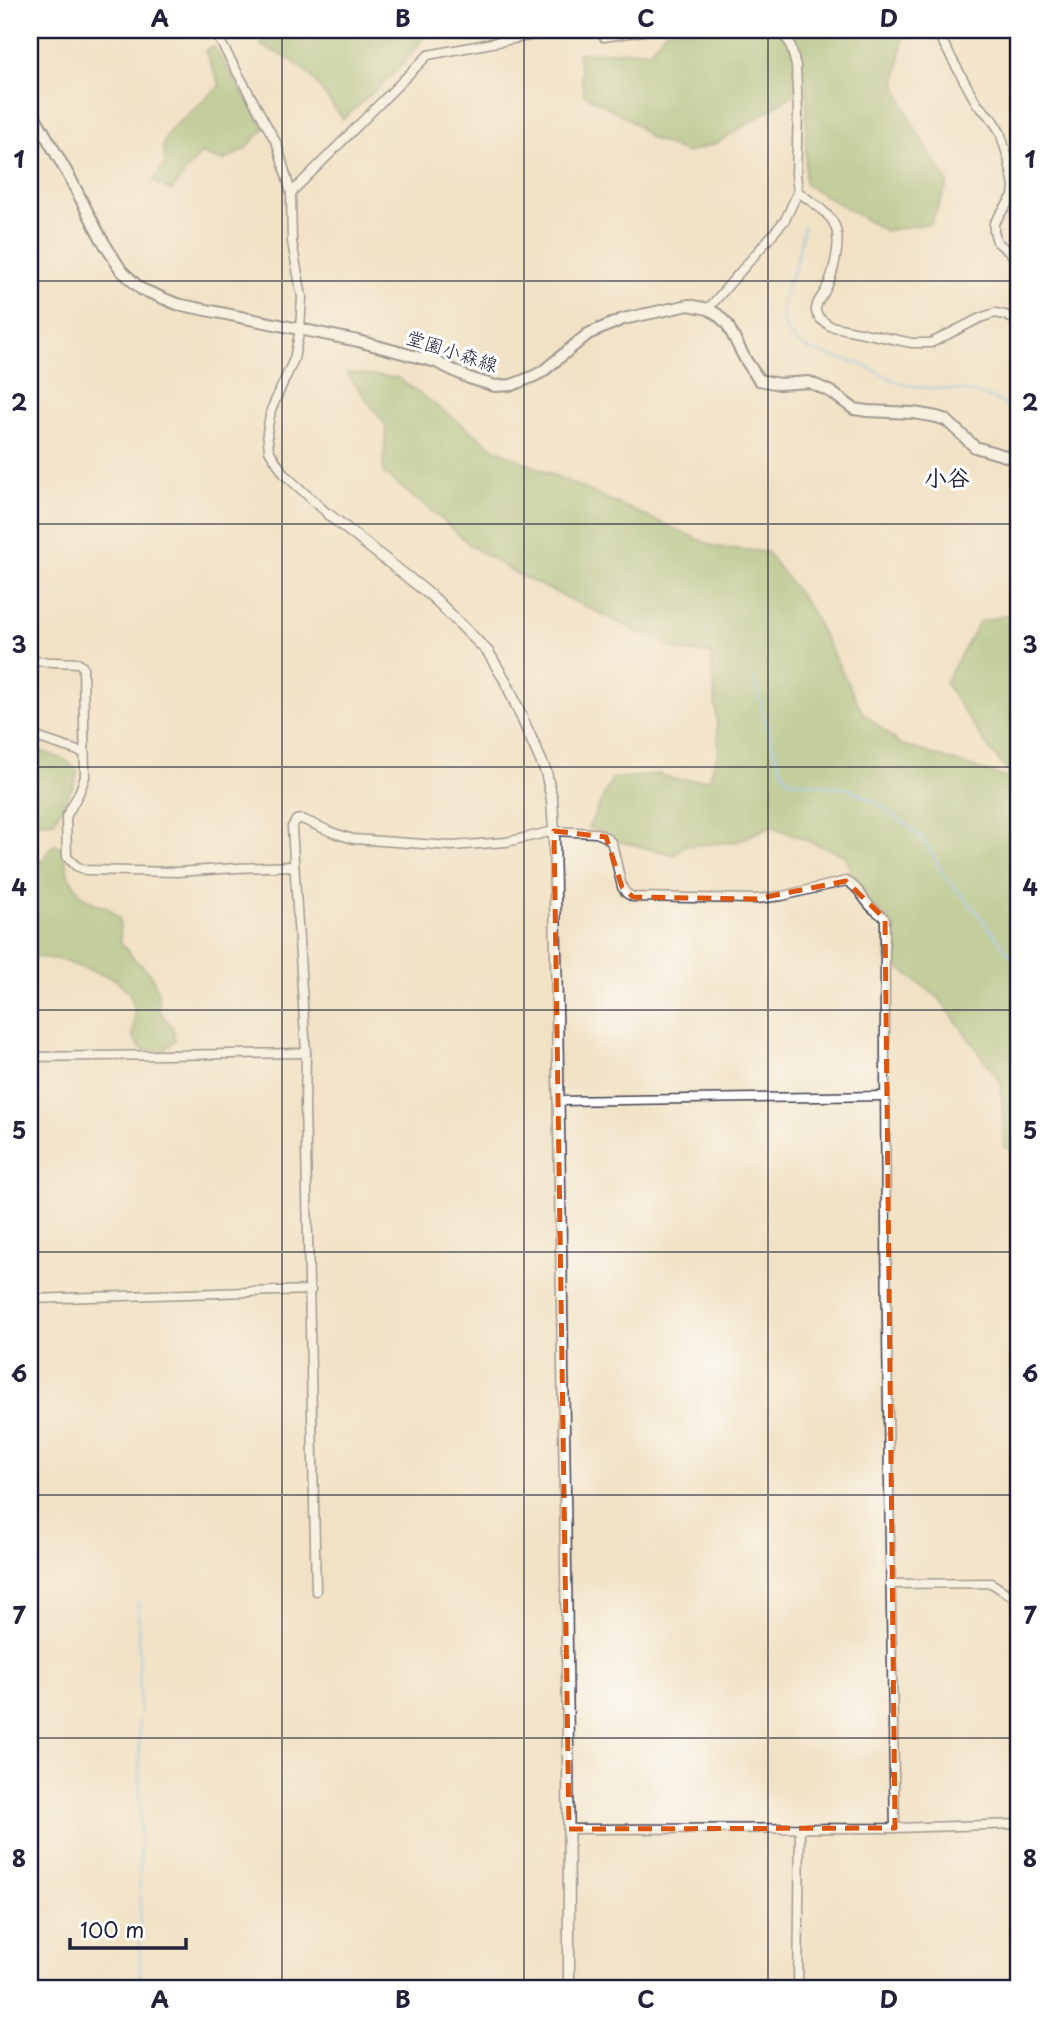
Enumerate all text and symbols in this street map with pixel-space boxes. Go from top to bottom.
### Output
text: A [151,0,169,35]
text: B [395,0,411,35]
text: C [637,0,655,35]
text: D [880,0,898,35]
text: 1 [14,141,25,176]
text: 1 [1025,141,1036,176]
street label: 堂園小森線 [403,322,502,378]
text: 2 [11,384,27,419]
text: 2 [1022,384,1038,419]
district label: 小谷 [924,459,970,494]
text: 3 [11,626,27,661]
text: 3 [1022,626,1038,661]
text: 4 [11,869,27,904]
text: 4 [1022,869,1038,904]
text: 5 [12,1112,26,1147]
text: 5 [1023,1112,1037,1147]
text: 6 [11,1355,27,1390]
text: 6 [1022,1355,1038,1390]
text: 7 [12,1597,26,1632]
text: 7 [1023,1597,1037,1632]
text: 8 [12,1840,26,1875]
text: 8 [1023,1840,1037,1875]
scale bar [70,1907,186,1951]
text: 100 m [80,1913,144,1945]
text: A [151,1981,169,2016]
text: B [395,1981,411,2016]
text: C [637,1981,655,2016]
text: D [880,1981,898,2016]

